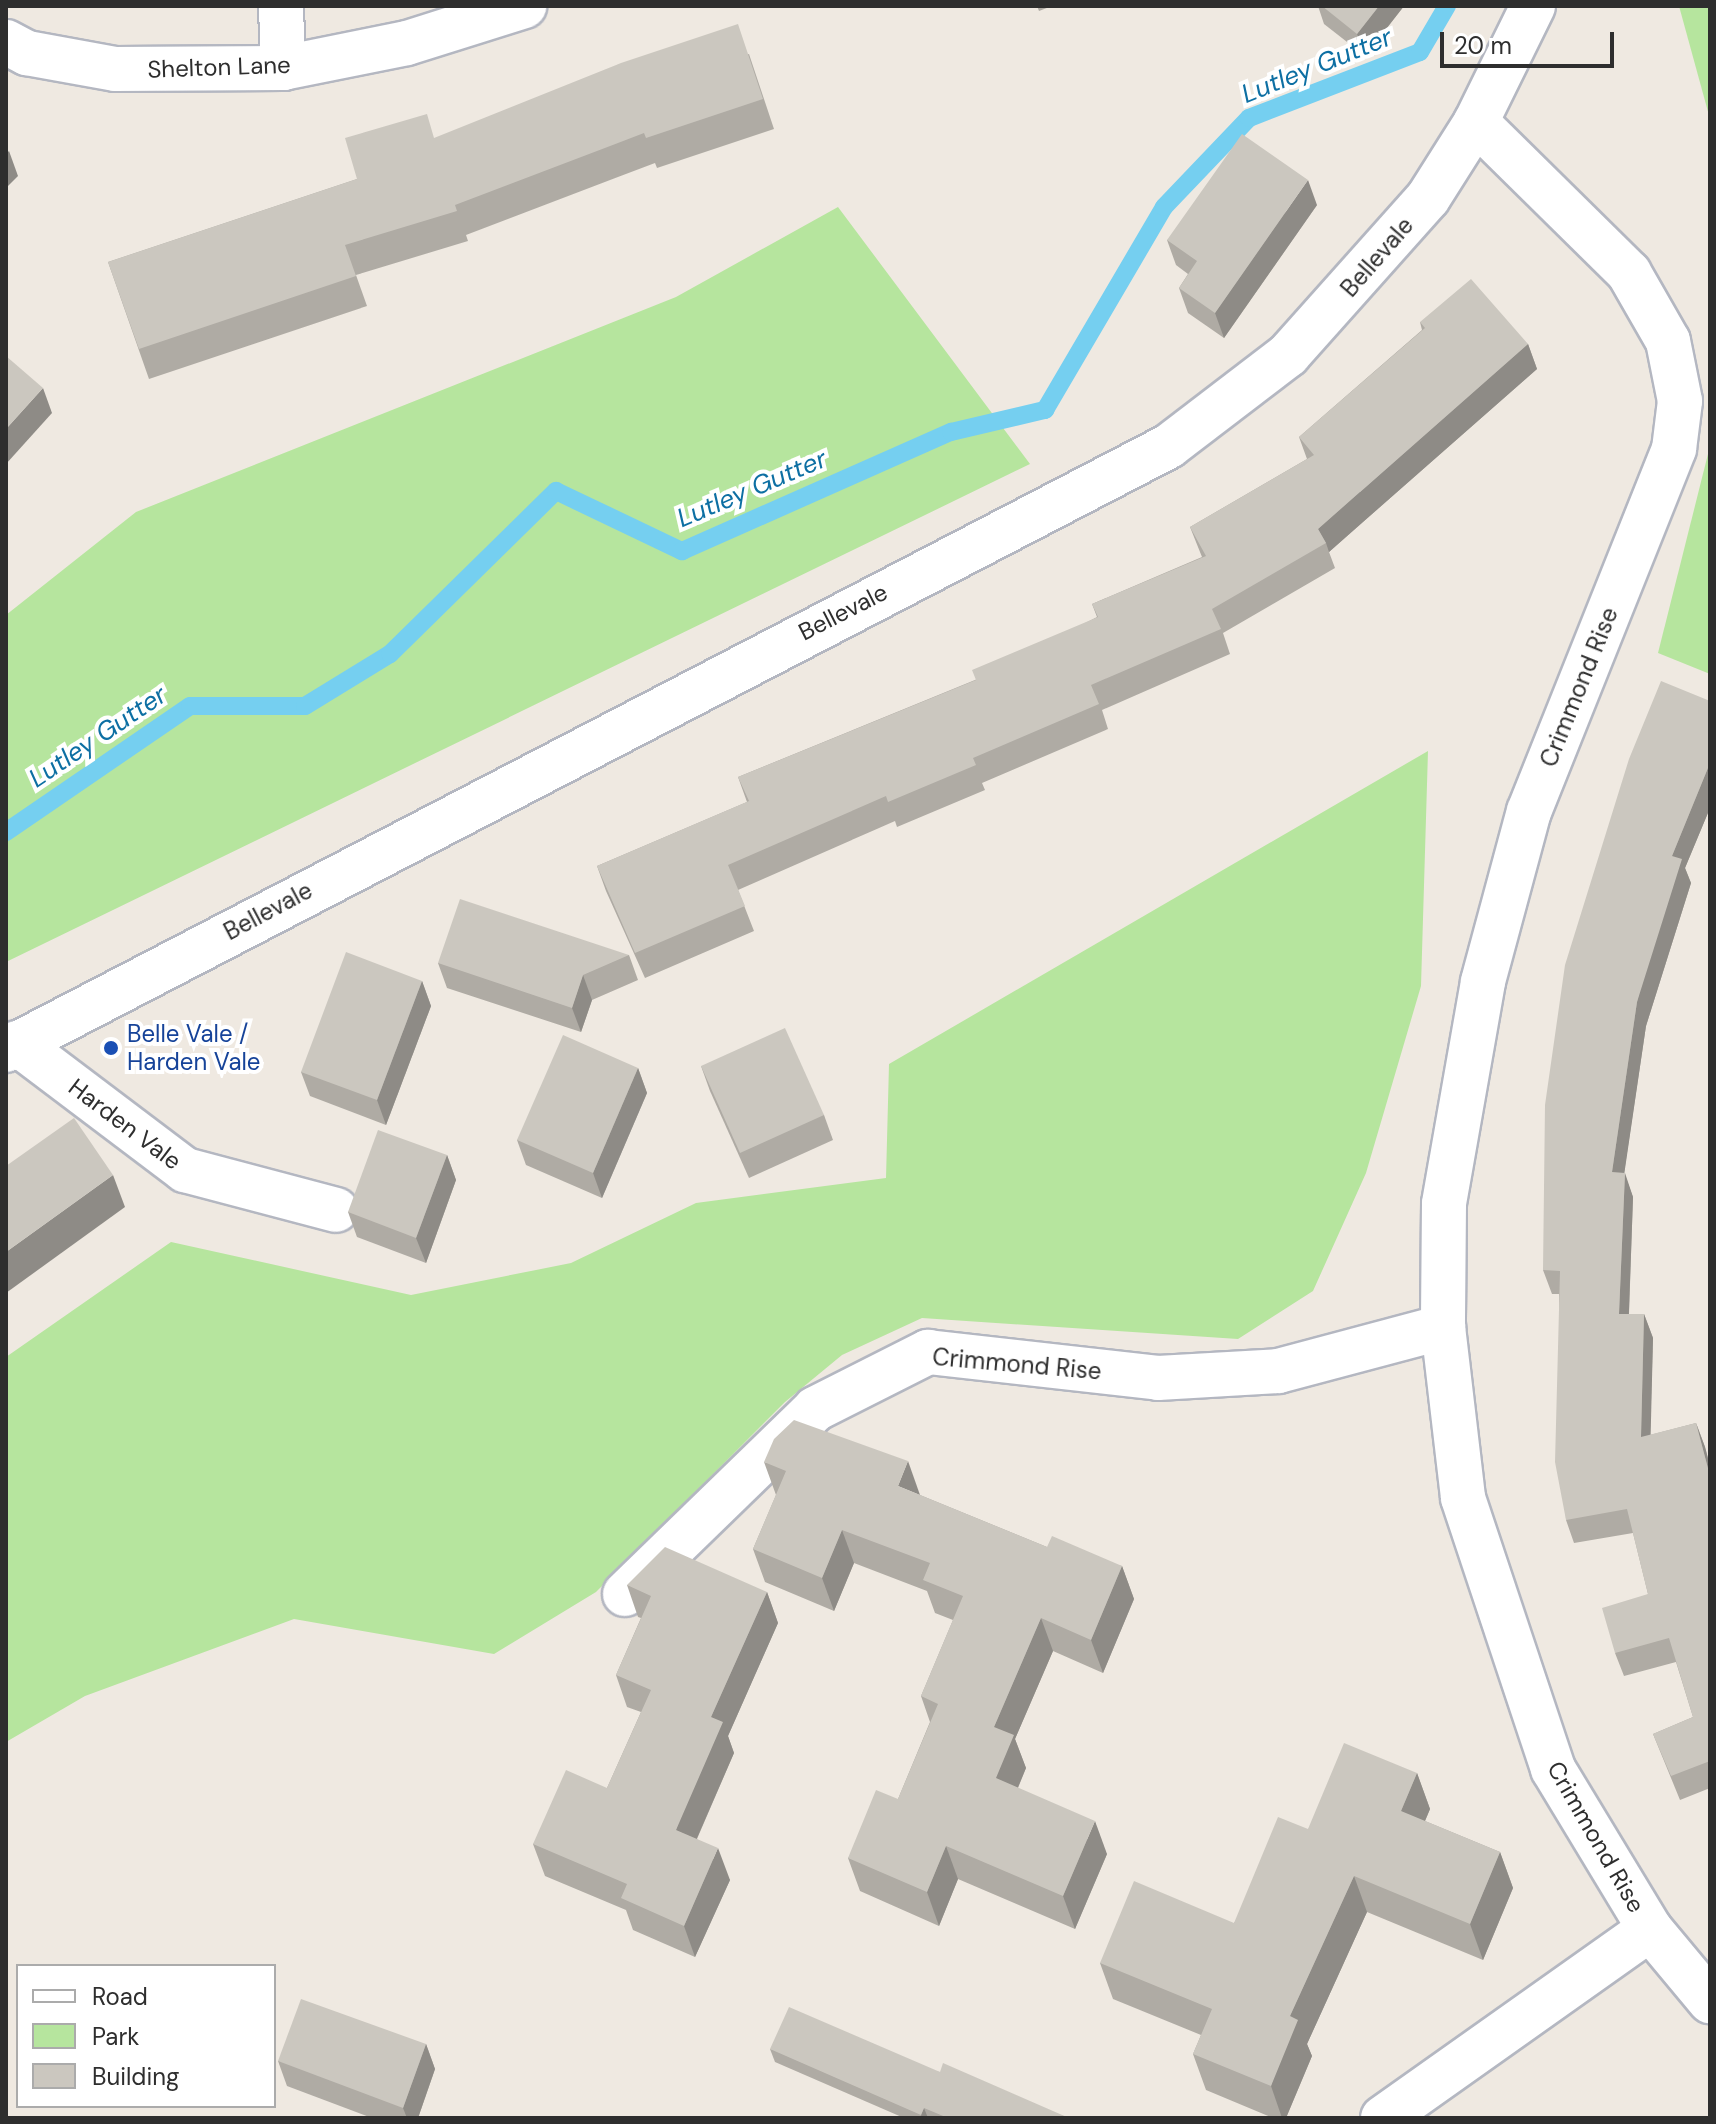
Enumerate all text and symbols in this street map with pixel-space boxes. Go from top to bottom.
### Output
scale bar [1444,16,1618,66]
water label: Lutley Gutter [1237,22,1397,110]
text: 20 m [1454,30,1512,61]
street label: Shelton Lane [147,50,291,84]
street label: Bellevale [1335,211,1419,303]
water label: Lutley Gutter [673,443,831,535]
street label: Bellevale [794,577,892,647]
street label: Crimmond Rise [1534,603,1624,771]
water label: Lutley Gutter [23,679,173,795]
street label: Bellevale [219,876,317,946]
place label: Belle Vale / Harden Vale [127,1020,260,1076]
marker: Belle Vale / Harden Vale [102,1039,120,1057]
street label: Harden Vale [63,1072,187,1176]
street label: Crimmond Rise [931,1342,1103,1386]
street label: Crimmond Rise [1541,1756,1651,1918]
legend [16,1964,276,2108]
text: Road [92,1981,148,2012]
text: Park [92,2021,139,2052]
text: Building [92,2061,179,2092]

